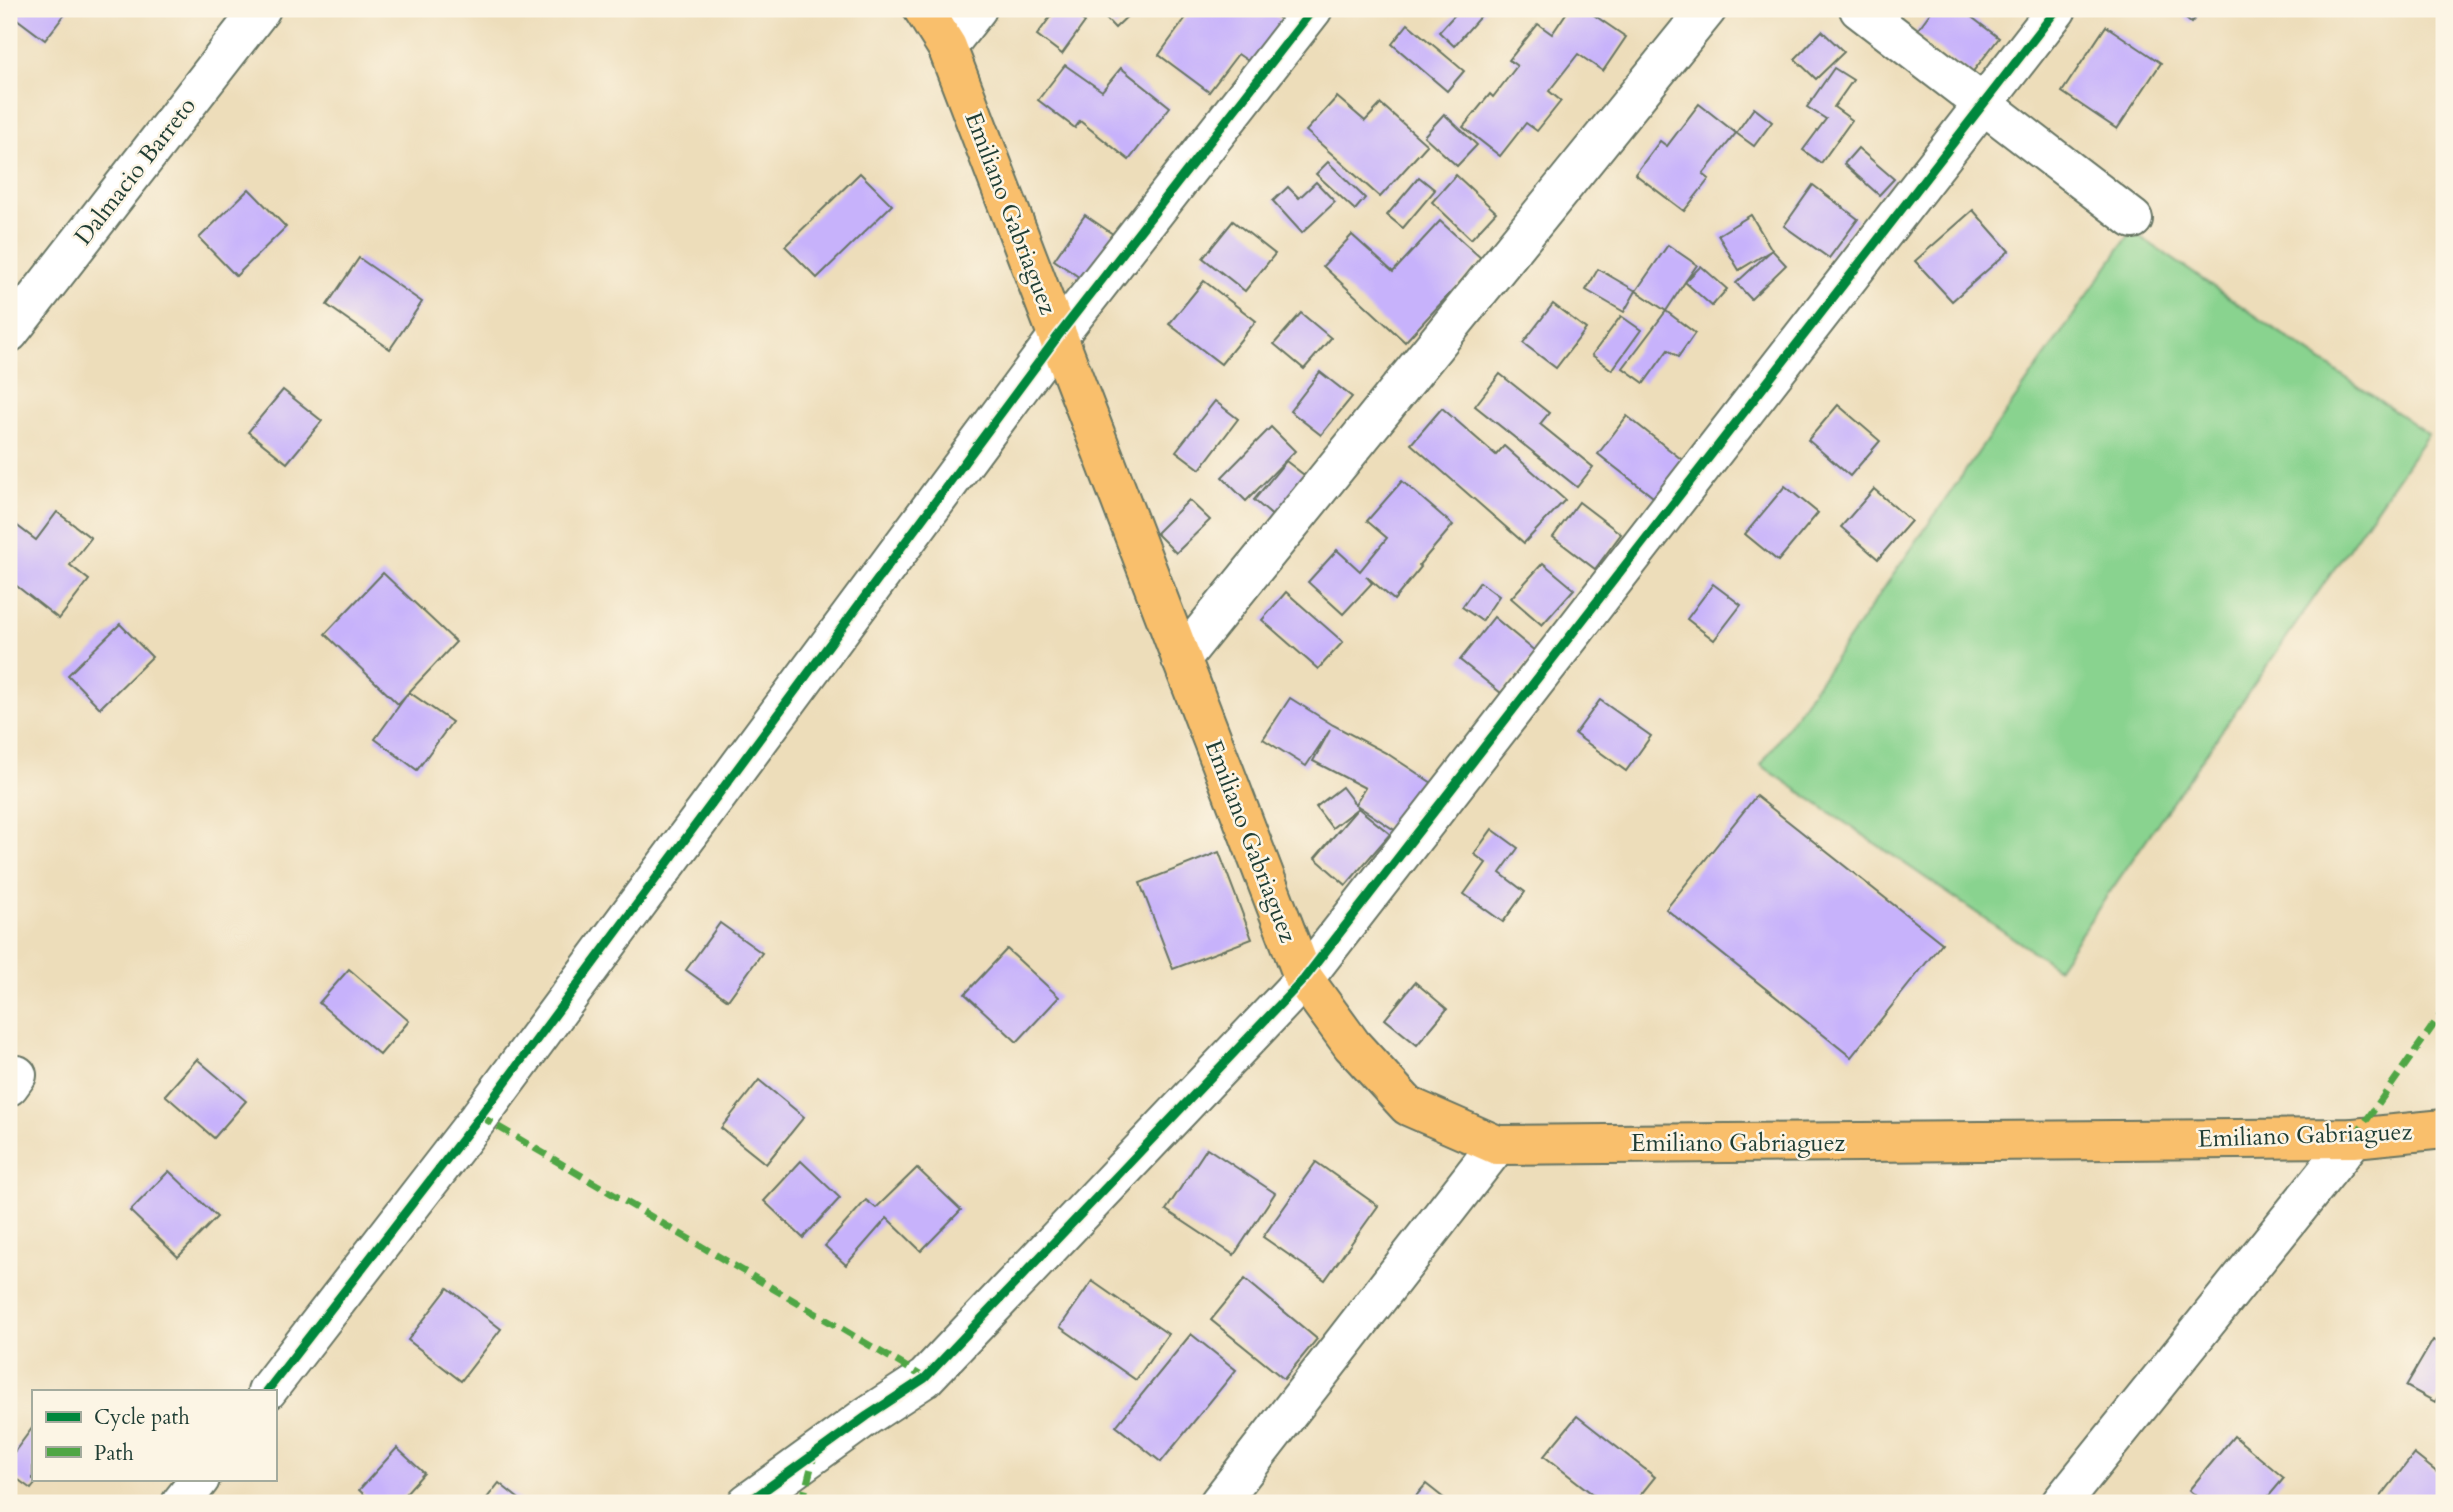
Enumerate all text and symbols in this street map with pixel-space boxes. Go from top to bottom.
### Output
street label: Dalmacio Barreto [67,90,204,252]
street label: Emiliano Gabriaguez [957,107,1064,319]
street label: Emiliano Gabriaguez [1197,735,1304,947]
street label: Emiliano Gabriaguez [2197,1115,2413,1156]
street label: Emiliano Gabriaguez [1631,1127,1846,1160]
legend [32,1390,276,1480]
text: Cycle path [94,1403,190,1432]
text: Path [94,1439,134,1468]

